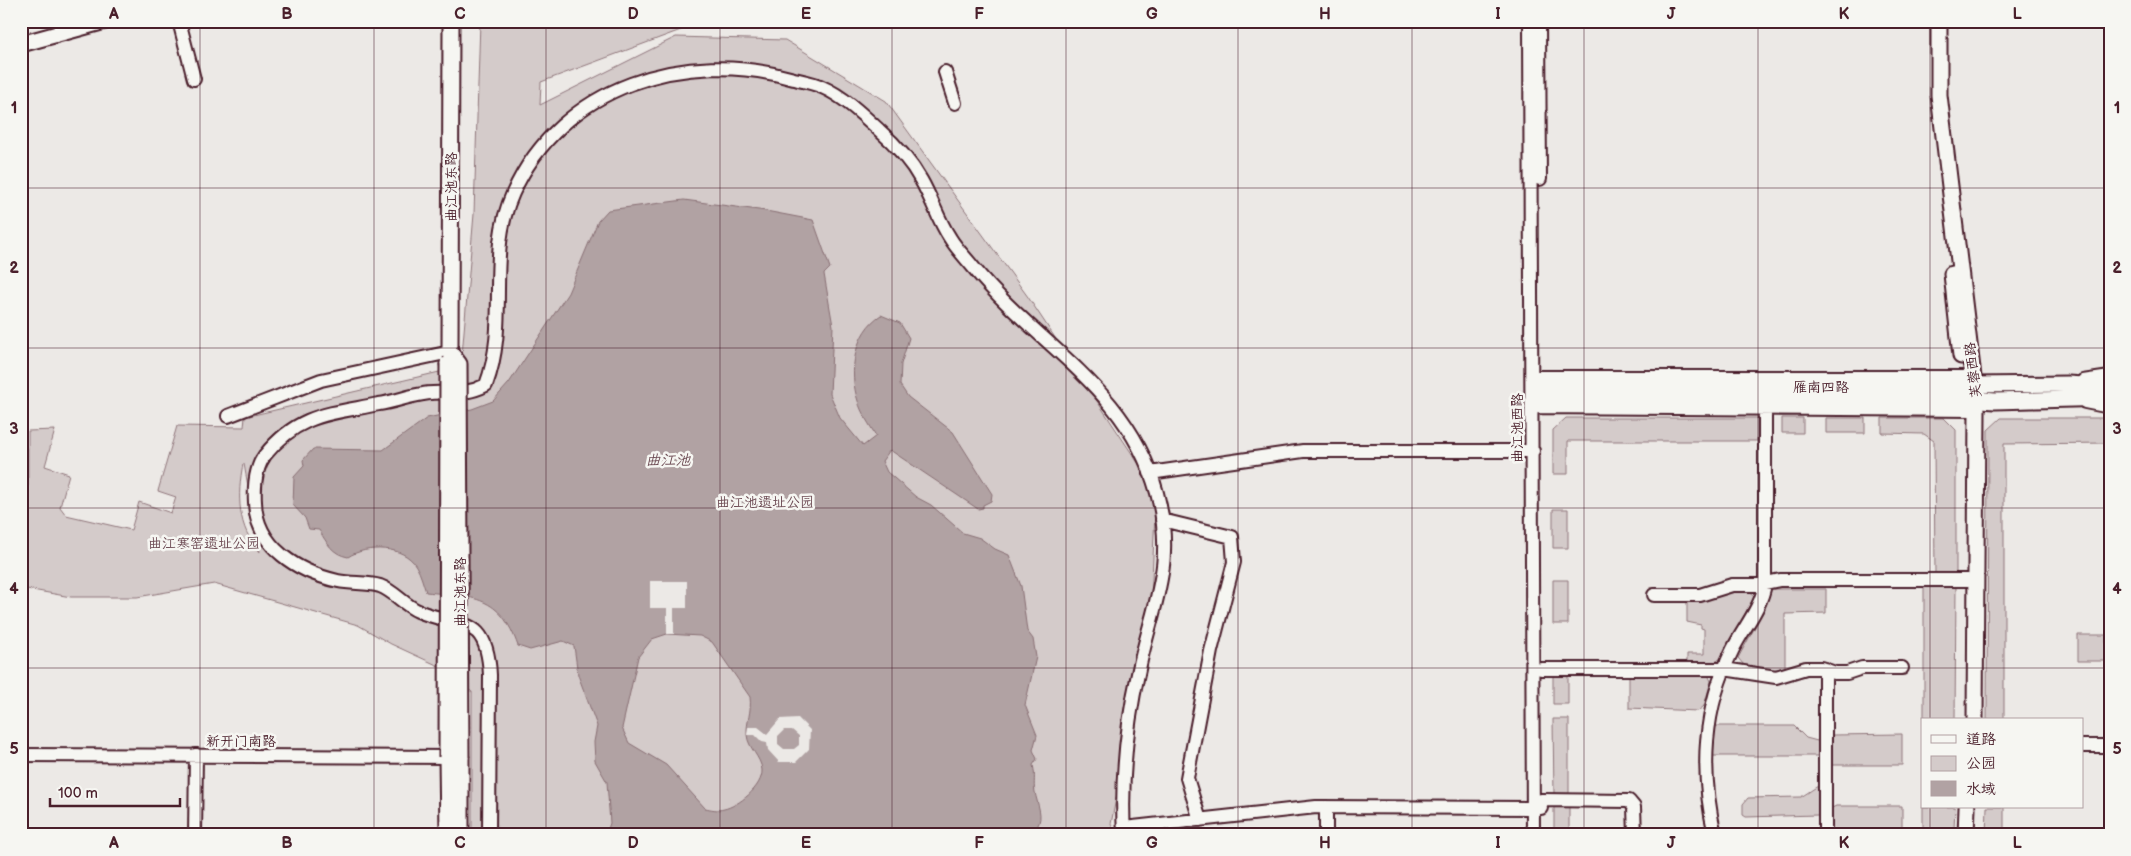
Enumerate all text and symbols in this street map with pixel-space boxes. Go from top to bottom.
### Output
text: A [108,5,119,24]
text: B [281,5,293,24]
text: C [454,5,466,24]
text: D [627,5,639,24]
text: E [801,5,811,24]
text: F [974,5,984,24]
text: G [1146,5,1158,24]
text: H [1319,5,1331,24]
text: I [1495,5,1501,24]
text: J [1667,5,1676,24]
text: K [1839,5,1850,24]
text: L [2012,5,2022,24]
text: 1 [11,99,17,118]
text: 1 [2114,99,2120,118]
street label: 曲江池东路 [443,152,460,222]
text: 2 [9,259,19,278]
text: 2 [2112,259,2122,278]
street label: 芙蓉西路 [1961,341,1985,399]
street label: 雁南四路 [1793,379,1849,396]
street label: 曲江池西路 [1509,393,1526,463]
text: 3 [9,420,19,439]
text: 3 [2112,420,2122,439]
water label: 曲江池 [645,451,691,470]
park label: 曲江池遗址公园 [716,494,814,511]
park label: 曲江寒窑遗址公园 [148,535,260,552]
street label: 曲江池东路 [452,557,469,627]
text: 4 [9,580,19,599]
text: 4 [2112,580,2122,599]
legend [1921,718,2084,808]
text: 道路 [1966,730,1996,749]
street label: 新开门南路 [206,733,276,750]
text: 5 [9,740,19,759]
text: 5 [2112,740,2122,759]
text: 公园 [1966,754,1996,773]
scale bar [50,776,180,808]
text: 水域 [1966,780,1996,799]
text: 100 m [58,784,98,803]
text: A [108,834,119,853]
text: B [281,834,293,853]
text: C [454,834,466,853]
text: D [627,834,639,853]
text: E [801,834,811,853]
text: F [974,834,984,853]
text: G [1146,834,1158,853]
text: H [1319,834,1331,853]
text: I [1495,834,1501,853]
text: J [1667,834,1676,853]
text: K [1839,834,1850,853]
text: L [2012,834,2022,853]

